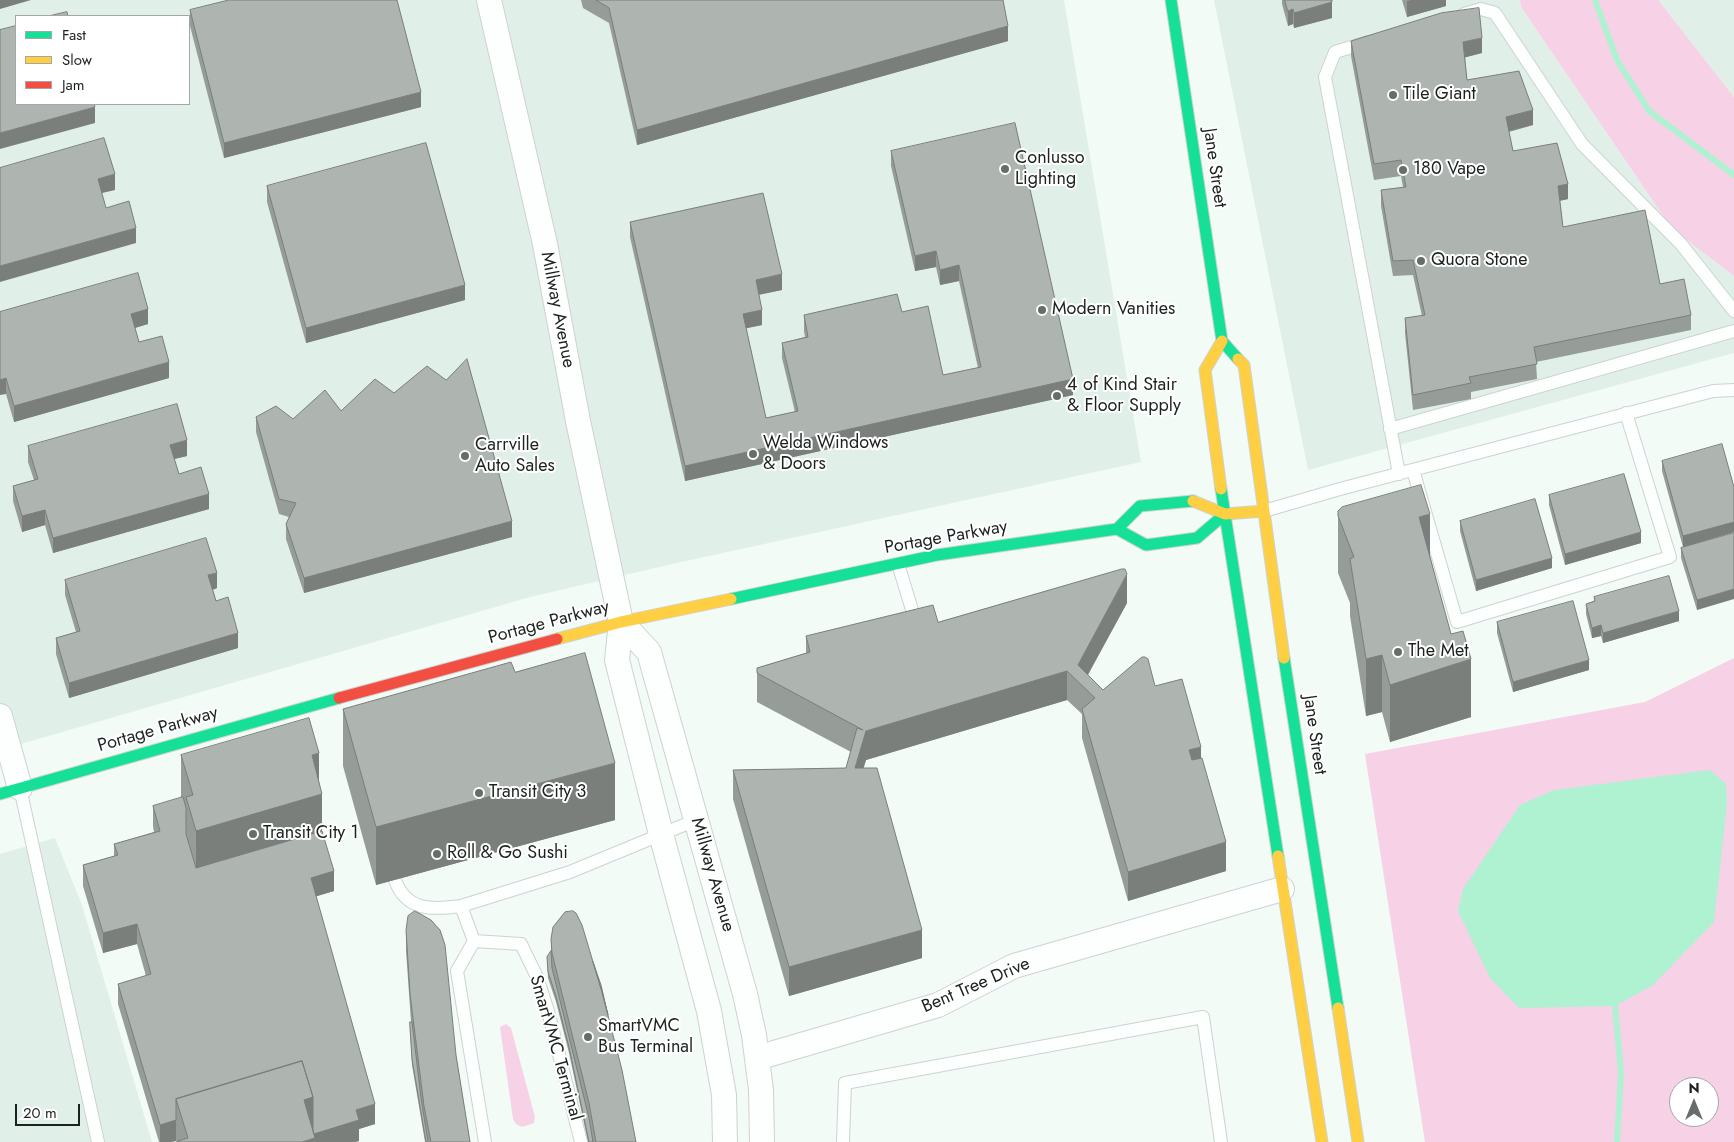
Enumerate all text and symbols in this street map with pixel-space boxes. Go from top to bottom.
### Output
legend [15,15,190,105]
text: Fast [62,24,86,46]
text: Slow [62,49,92,71]
text: Jam [62,74,85,96]
place label: Tile Giant [1403,84,1476,106]
marker: Tile Giant [1387,89,1399,101]
street label: Jane Street [1198,127,1230,209]
place label: Conlusso Lighting [1015,148,1085,190]
place label: 180 Vape [1413,159,1485,181]
marker: Conlusso Lighting [999,163,1011,175]
marker: 180 Vape [1397,164,1409,176]
street label: Millway Avenue [535,250,579,370]
place label: Quora Stone [1431,250,1527,272]
marker: Quora Stone [1415,255,1427,267]
place label: Modern Vanities [1052,299,1175,321]
marker: Modern Vanities [1036,304,1048,316]
place label: 4 of Kind Stair & Floor Supply [1067,375,1181,418]
marker: 4 of Kind Stair & Floor Supply [1051,390,1063,402]
place label: Welda Windows & Doors [763,433,888,476]
place label: Carrville Auto Sales [475,435,555,478]
marker: Welda Windows & Doors [747,448,759,460]
marker: Carrville Auto Sales [459,450,471,462]
street label: Portage Parkway [883,517,1009,559]
street label: Portage Parkway [486,596,612,650]
place label: The Met [1408,641,1469,663]
marker: The Met [1392,646,1404,658]
street label: Jane Street [1298,694,1330,776]
street label: Portage Parkway [95,702,221,758]
place label: Transit City 3 [489,782,586,804]
marker: Transit City 3 [473,787,485,799]
street label: Millway Avenue [685,815,739,935]
place label: Transit City 1 [263,823,359,845]
marker: Transit City 1 [247,828,259,840]
place label: Roll & Go Sushi [447,843,568,865]
marker: Roll & Go Sushi [431,848,443,860]
street label: Bent Tree Drive [919,954,1033,1018]
street label: SmartVMC Terminal [524,973,586,1123]
place label: SmartVMC Bus Terminal [598,1016,693,1058]
marker: SmartVMC Bus Terminal [582,1031,594,1043]
north arrow [1669,1077,1719,1127]
text: N [1688,1078,1700,1098]
scale bar [18,1094,82,1126]
text: 20 m [23,1102,57,1124]

